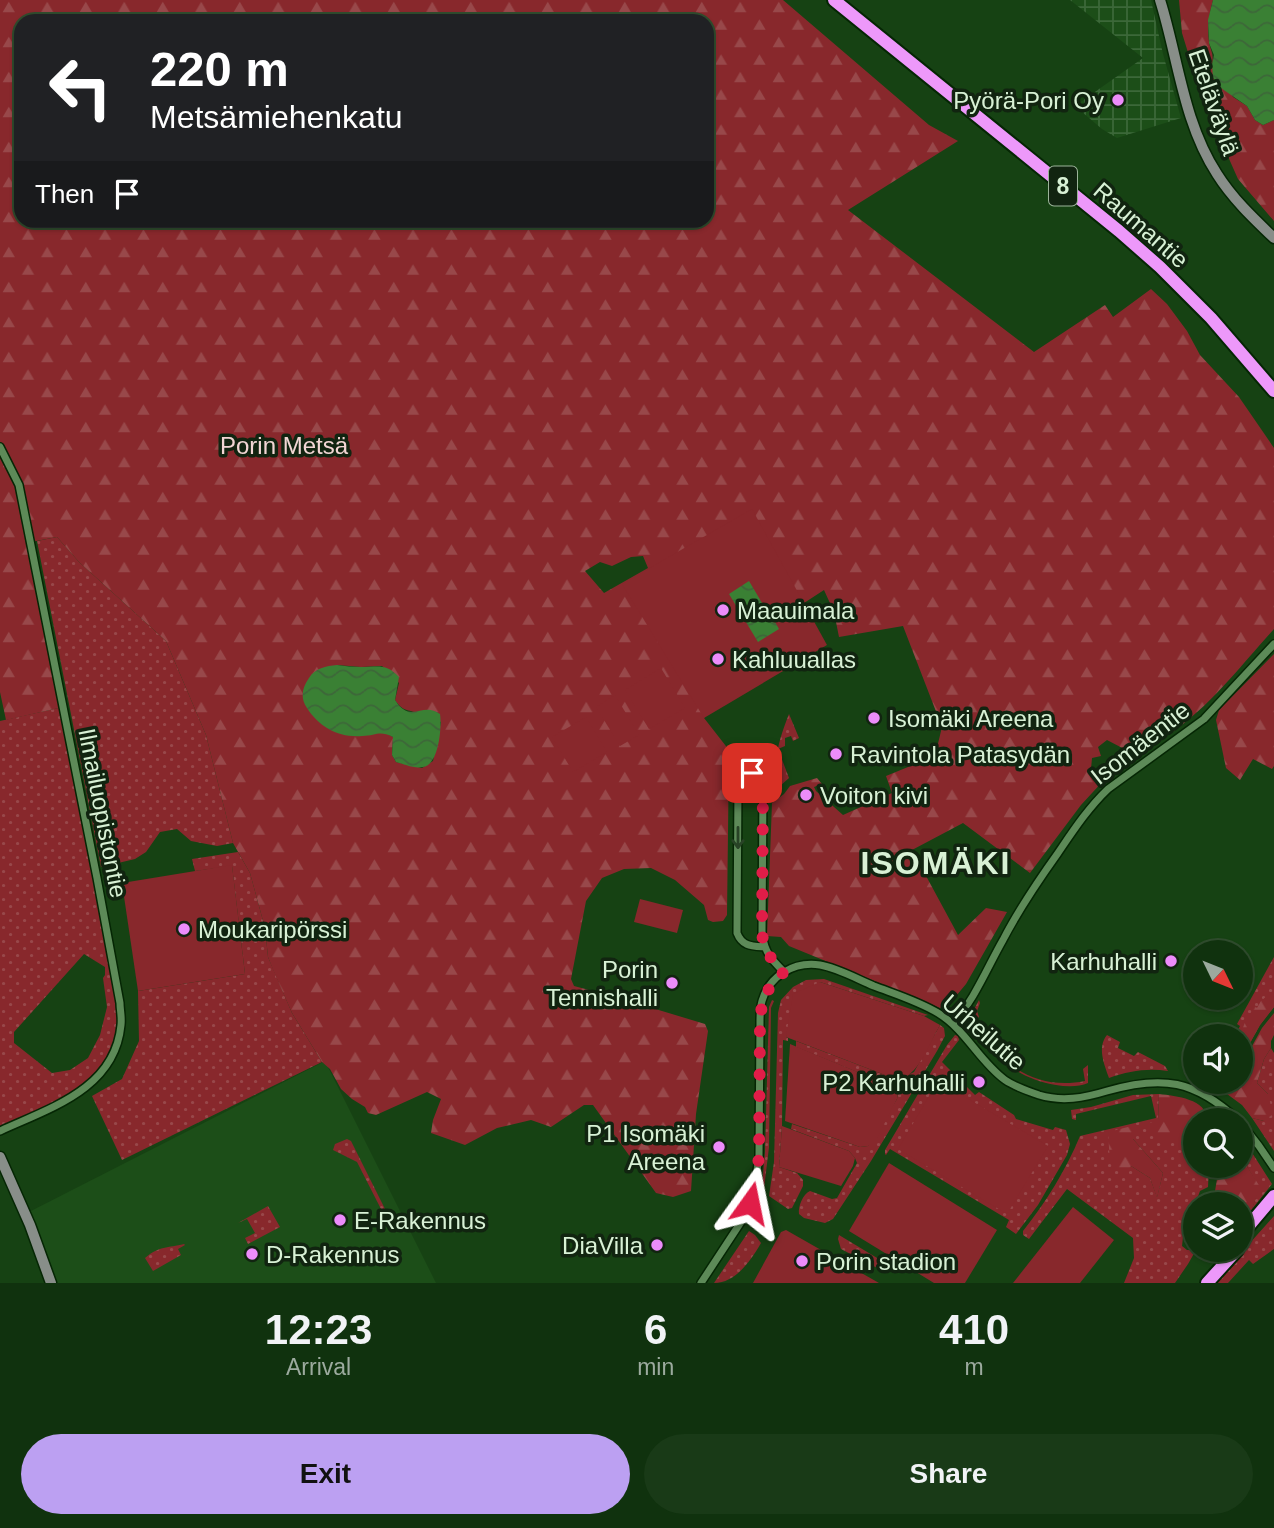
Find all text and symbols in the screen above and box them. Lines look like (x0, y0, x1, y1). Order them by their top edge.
icon: left (35, 42, 126, 133)
text: 220 m (150, 42, 289, 96)
street label: Eteläväylä (1183, 45, 1245, 159)
place label: Pyörä-Pori Oy (953, 87, 1104, 114)
marker: Pyörä-Pori Oy (1110, 92, 1126, 108)
text: Metsämiehenkatu (150, 99, 403, 135)
road number: 8 (1049, 167, 1077, 206)
icon: arrive (108, 175, 146, 213)
street label: Raumantie (1088, 177, 1194, 273)
text: Then (35, 179, 94, 209)
park label: Porin Metsä (220, 432, 349, 459)
place label: Maauimala (737, 597, 855, 624)
marker: Maauimala (715, 602, 731, 618)
place label: Kahluuallas (732, 646, 856, 673)
marker: Kahluuallas (710, 651, 726, 667)
street label: Isomäentie (1085, 696, 1195, 790)
place label: Isomäki Areena (888, 705, 1054, 732)
marker: Isomäki Areena (866, 710, 882, 726)
street label: Ilmailuopistontie (73, 726, 133, 900)
place label: Ravintola Patasydän (850, 741, 1070, 768)
pin (722, 743, 782, 803)
marker: Ravintola Patasydän (828, 746, 844, 762)
icon: arrive (733, 754, 771, 792)
place label: Voiton kivi (820, 782, 928, 809)
marker: Voiton kivi (798, 787, 814, 803)
one-way arrow (731, 826, 745, 849)
district label: ISOMÄKI (861, 845, 1011, 881)
place label: Moukaripörssi (198, 916, 347, 943)
marker: Moukaripörssi (176, 921, 192, 937)
north arrow (1183, 940, 1253, 1010)
map controls (1183, 940, 1253, 1262)
place label: Karhuhalli (1050, 948, 1157, 975)
marker: Karhuhalli (1163, 953, 1179, 969)
place label: Porin Tennishalli (546, 956, 658, 1011)
marker: Porin Tennishalli (664, 975, 680, 991)
street label: Urheilutie (937, 989, 1031, 1075)
button: sound (1183, 1024, 1253, 1094)
place label: P2 Karhuhalli (822, 1069, 965, 1096)
marker: P2 Karhuhalli (971, 1074, 987, 1090)
button: search (1183, 1108, 1253, 1178)
place label: P1 Isomäki Areena (586, 1120, 706, 1175)
marker: P1 Isomäki Areena (711, 1139, 727, 1155)
position arrow (713, 1166, 787, 1240)
button: layers (1183, 1192, 1253, 1262)
place label: E-Rakennus (354, 1207, 486, 1234)
marker: E-Rakennus (332, 1212, 348, 1228)
place label: DiaVilla (562, 1232, 644, 1259)
marker: DiaVilla (649, 1237, 665, 1253)
place label: D-Rakennus (266, 1241, 399, 1268)
marker: D-Rakennus (244, 1246, 260, 1262)
place label: Porin stadion (816, 1248, 956, 1275)
marker: Porin stadion (794, 1253, 810, 1269)
text: 12:23 (265, 1306, 372, 1353)
text: 6 (644, 1306, 667, 1353)
text: 410 (939, 1306, 1009, 1353)
text: Arrival (286, 1354, 351, 1380)
text: min (637, 1354, 674, 1380)
text: m (965, 1354, 984, 1380)
button: Exit (21, 1434, 630, 1514)
button: Share (644, 1434, 1253, 1514)

